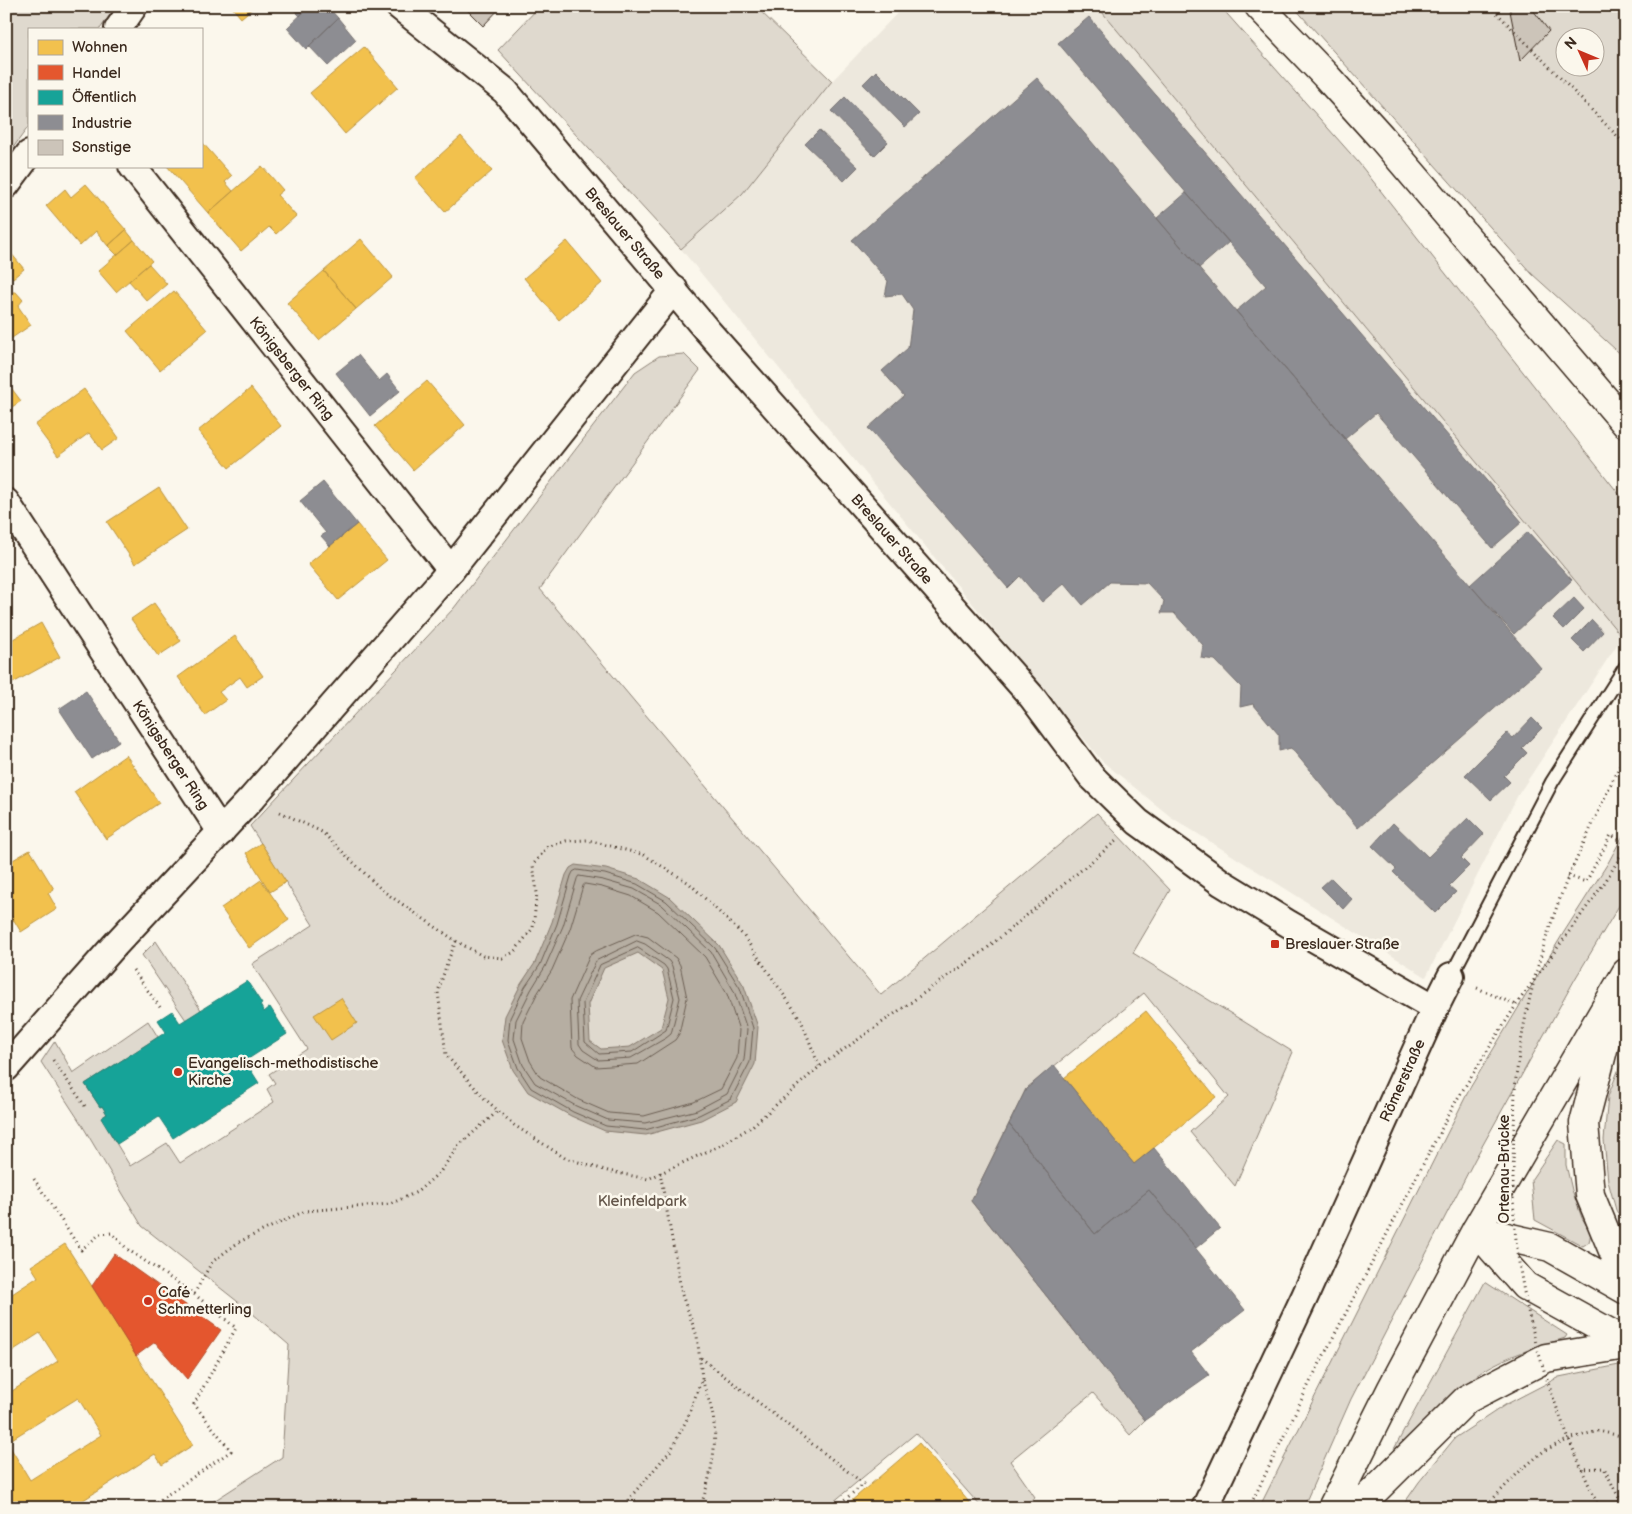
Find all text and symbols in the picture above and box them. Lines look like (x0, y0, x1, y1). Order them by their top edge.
legend (28, 28, 202, 168)
north arrow (1554, 28, 1604, 78)
text: N (1561, 34, 1581, 53)
text: Wohnen (72, 38, 127, 57)
text: Handel (72, 64, 121, 83)
text: Öffentlich (72, 88, 137, 107)
text: Industrie (72, 114, 132, 133)
text: Sonstige (72, 138, 131, 157)
street label: Breslauer Straße (581, 183, 669, 283)
street label: Königsberger Ring (245, 313, 339, 424)
street label: Breslauer Straße (847, 490, 937, 588)
street label: Königsberger Ring (128, 697, 213, 813)
place label: Breslauer Straße (1285, 935, 1400, 954)
marker: Breslauer Straße (1269, 938, 1281, 950)
street label: Römerstraße (1375, 1036, 1429, 1125)
place label: Evangelisch-methodistische Kirche (188, 1054, 379, 1090)
marker: Evangelisch-methodistische Kirche (172, 1066, 184, 1078)
street label: Ortenau-Brücke (1495, 1114, 1514, 1223)
park label: Kleinfeldpark (598, 1192, 687, 1211)
place label: Café Schmetterling (158, 1283, 252, 1319)
marker: Café Schmetterling (142, 1295, 154, 1307)

